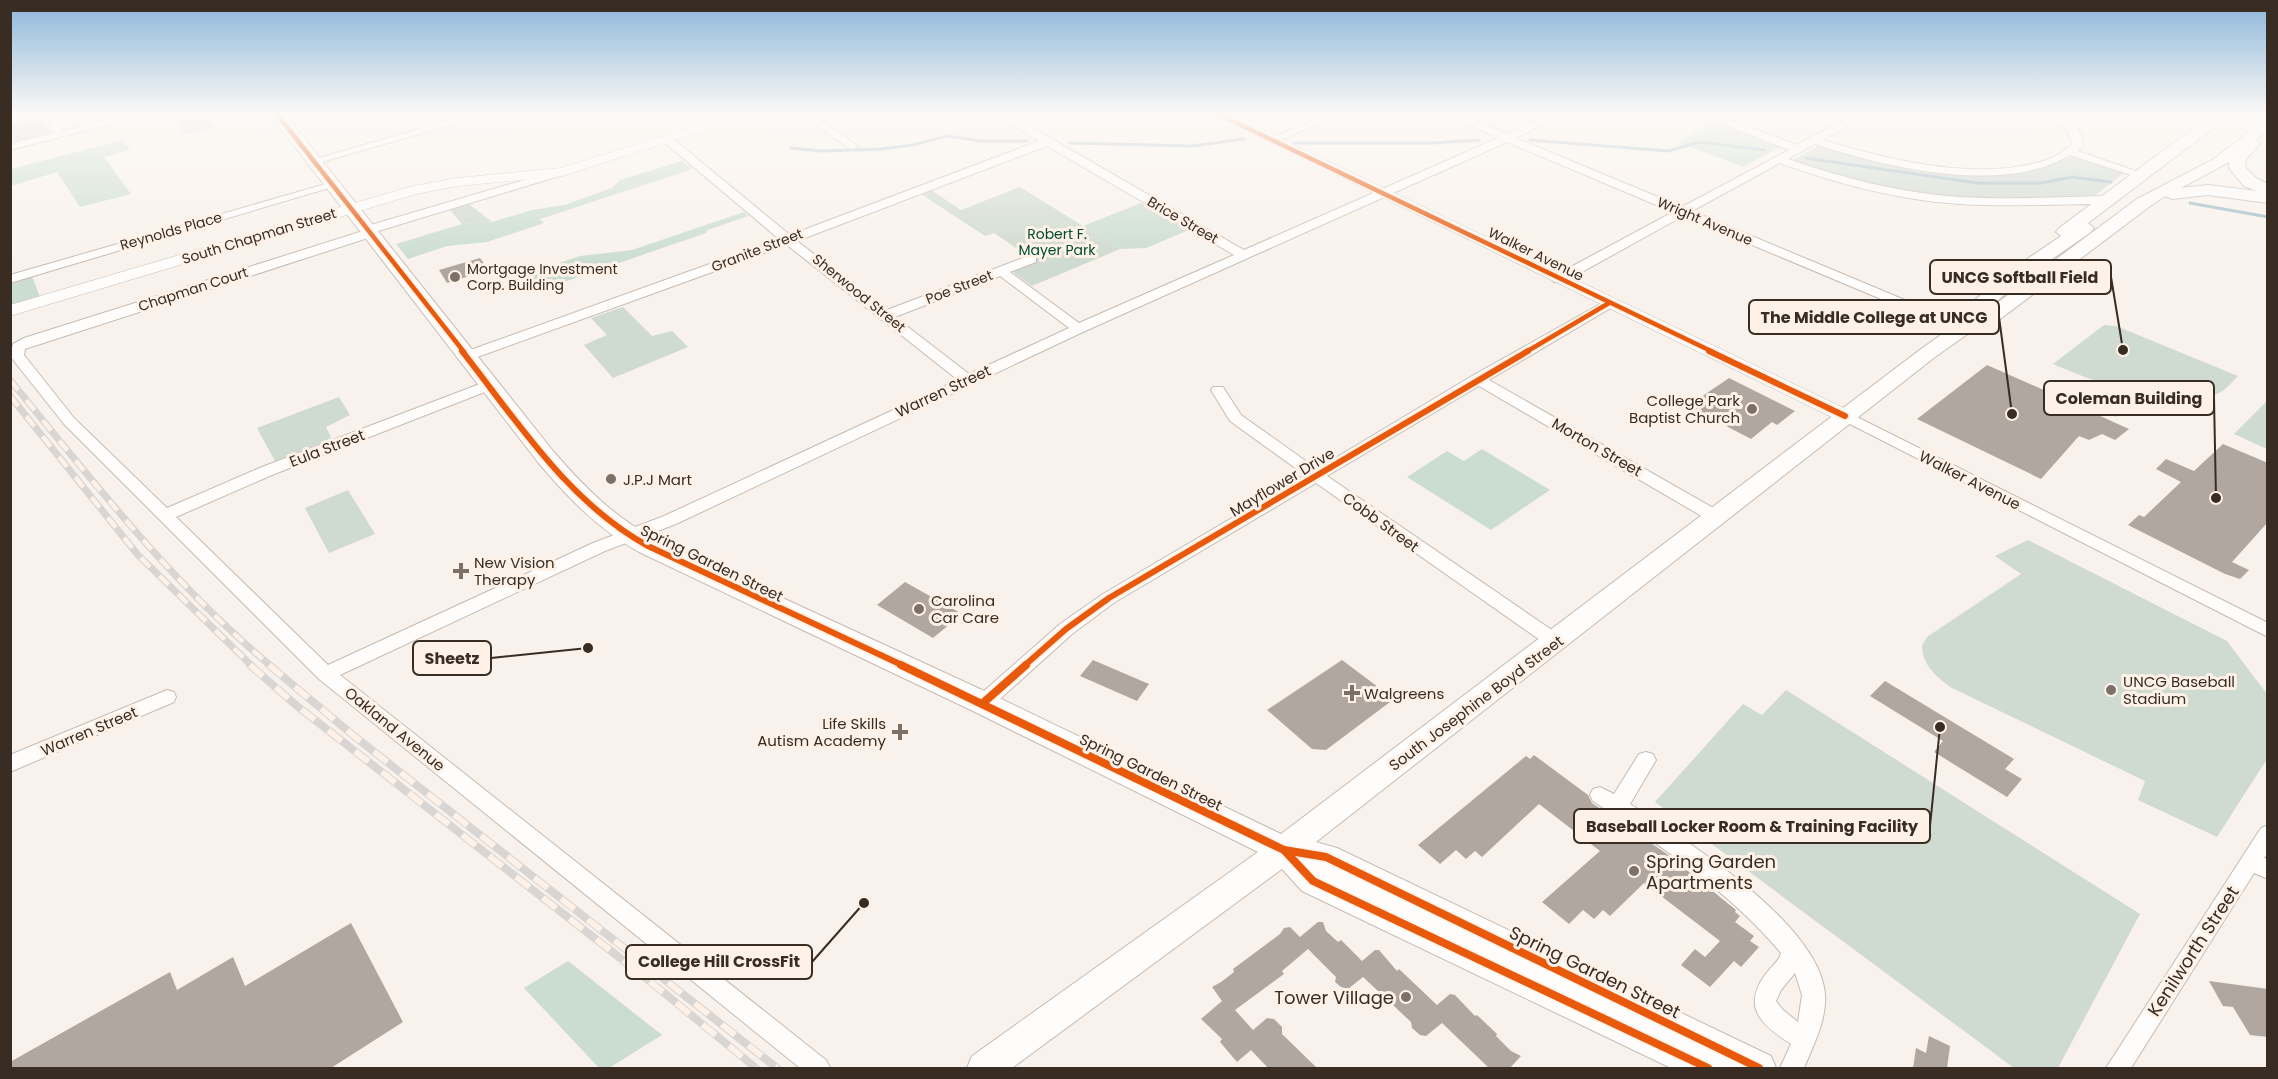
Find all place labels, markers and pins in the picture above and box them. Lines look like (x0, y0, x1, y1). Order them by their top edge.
place label: Mortgage Investment Corp. Building (467, 259, 618, 295)
callout: UNCG Softball Field (1930, 260, 2111, 294)
marker: Mortgage Investment Corp. Building (448, 270, 462, 284)
callout: The Middle College at UNCG (1749, 300, 1999, 334)
callout: Coleman Building (2044, 381, 2214, 415)
place label: College Park Baptist Church (1629, 390, 1740, 428)
marker: College Park Baptist Church (1745, 402, 1759, 416)
place label: J.P.J Mart (623, 469, 692, 490)
marker: J.P.J Mart (604, 472, 618, 486)
place label: New Vision Therapy (474, 552, 555, 590)
marker: New Vision Therapy (452, 562, 470, 580)
place label: Carolina Car Care (931, 590, 999, 628)
marker: Carolina Car Care (912, 602, 926, 616)
callout: Sheetz (413, 641, 491, 675)
place label: UNCG Baseball Stadium (2123, 671, 2235, 709)
place label: Walgreens (1364, 683, 1444, 704)
marker: UNCG Baseball Stadium (2104, 683, 2118, 697)
marker: Walgreens (1345, 686, 1359, 700)
place label: Life Skills Autism Academy (757, 713, 887, 751)
marker: Life Skills Autism Academy (891, 723, 909, 741)
callout: Baseball Locker Room & Training Facility (1574, 809, 1930, 843)
place label: Spring Garden Apartments (1646, 849, 1776, 895)
marker: Spring Garden Apartments (1627, 864, 1641, 878)
callout: College Hill CrossFit (626, 945, 812, 979)
place label: Tower Village (1274, 985, 1394, 1010)
marker: Tower Village (1399, 990, 1413, 1004)

